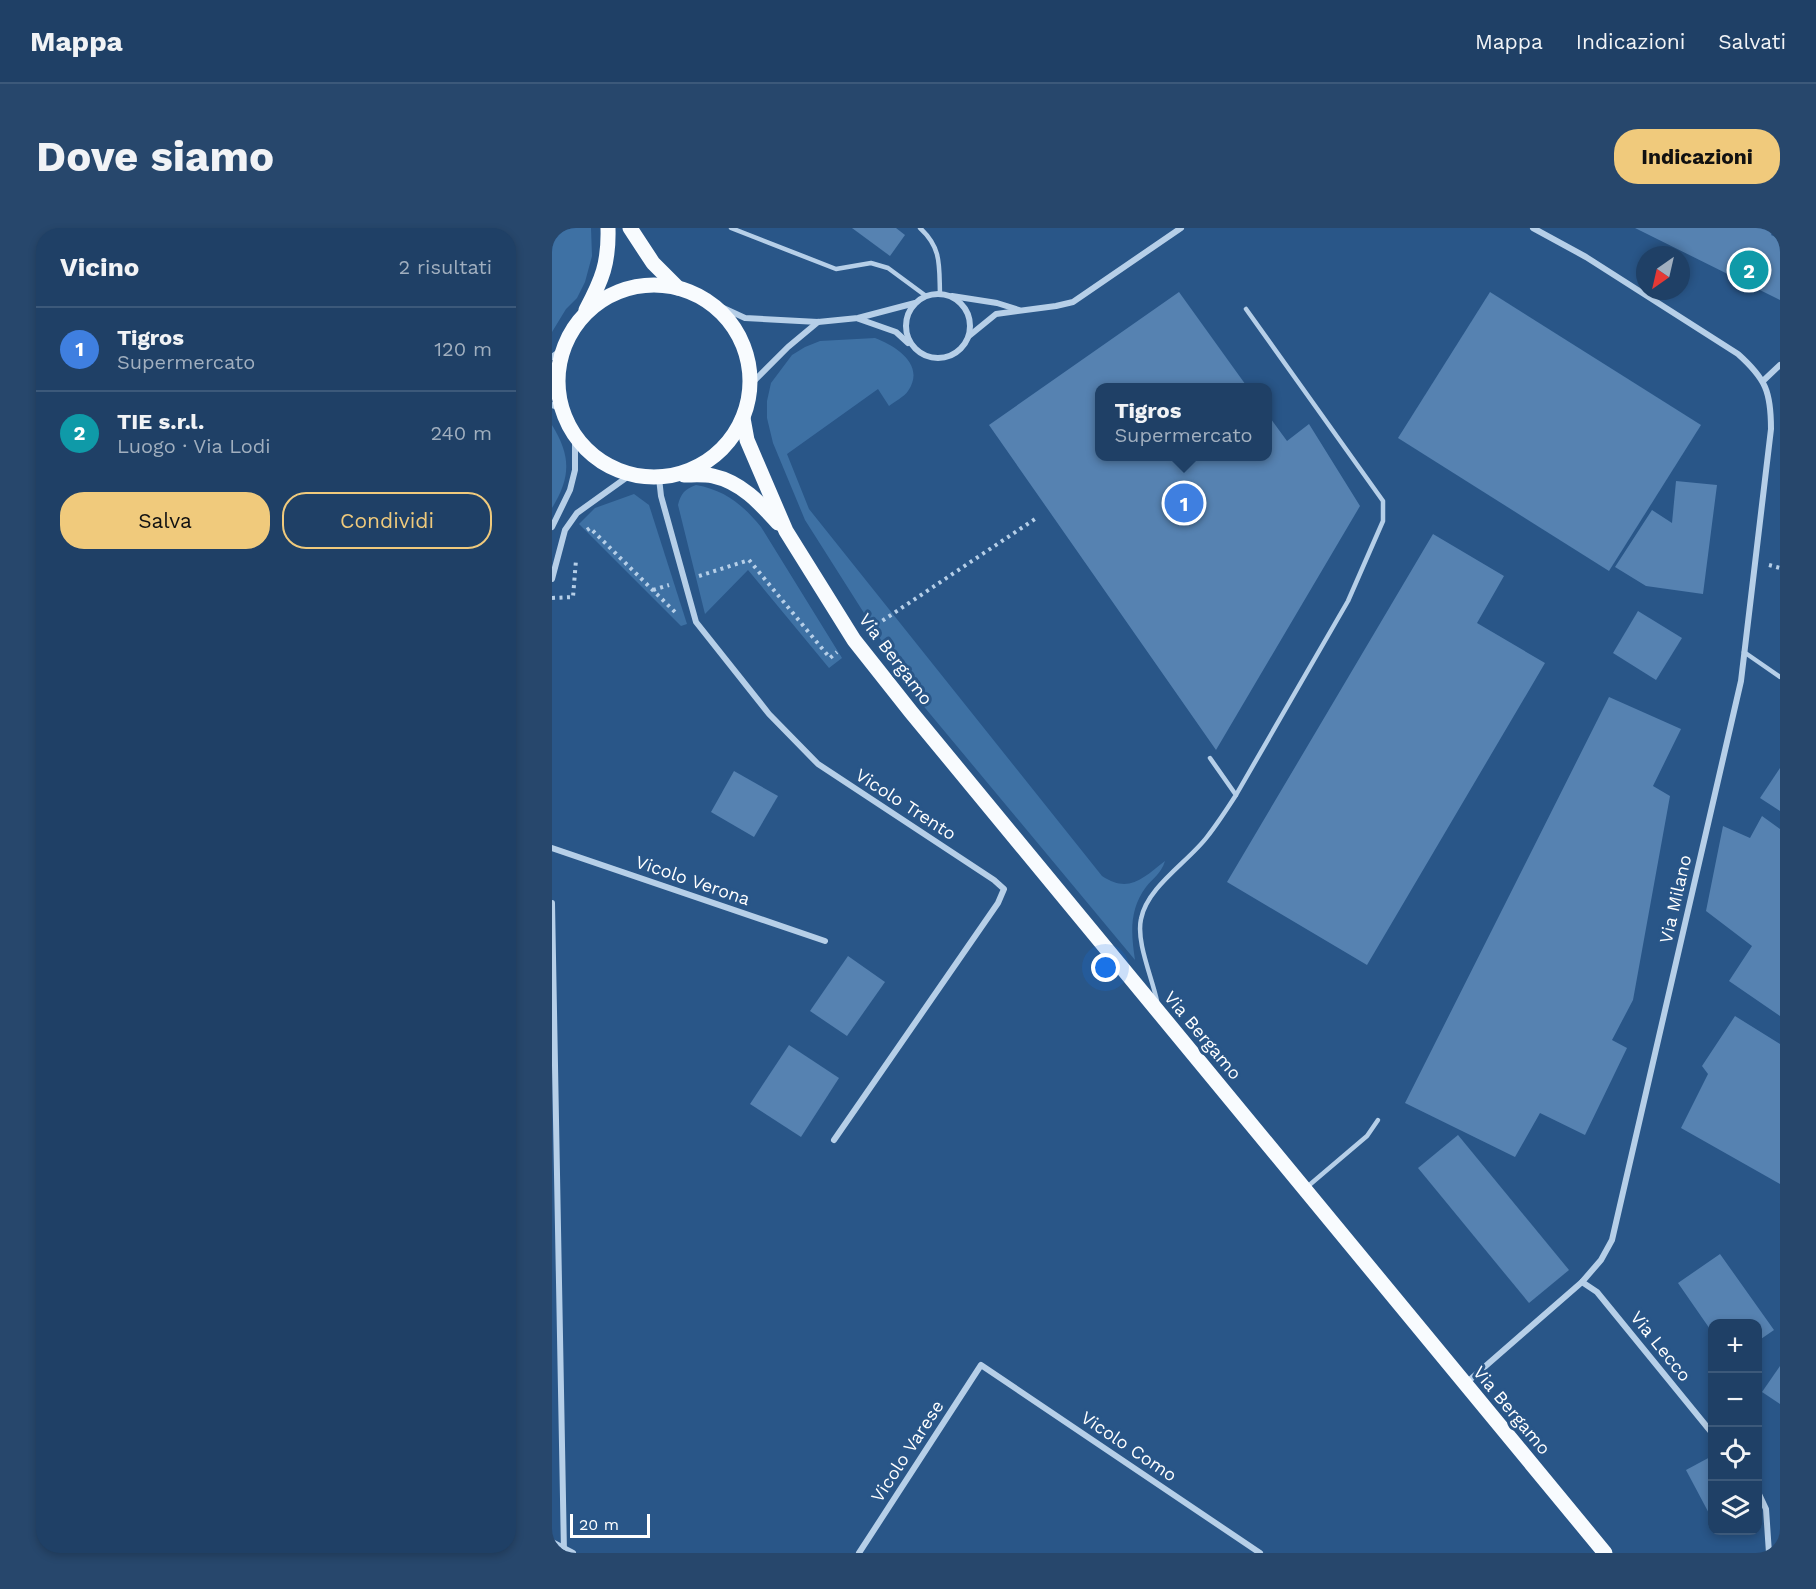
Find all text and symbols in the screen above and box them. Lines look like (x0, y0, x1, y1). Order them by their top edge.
text: Mappa (30, 25, 123, 58)
text: Mappa (1475, 29, 1543, 54)
text: Indicazioni (1576, 29, 1685, 54)
text: Salvati (1718, 29, 1786, 54)
button: Indicazioni (1614, 129, 1780, 184)
text: Dove siamo (36, 132, 274, 181)
north arrow (1636, 246, 1690, 300)
pin: 2 (1730, 248, 1768, 292)
text: Vicino (60, 252, 139, 282)
text: 2 risultati (398, 255, 492, 279)
text: Tigros (117, 325, 184, 350)
text: 1 (75, 337, 84, 361)
text: 120 m (434, 337, 492, 361)
text: Supermercato (117, 350, 255, 374)
popup (1095, 383, 1272, 461)
text: Tigros (1114, 398, 1181, 423)
text: TIE s.r.l. (117, 409, 204, 434)
text: 2 (74, 421, 85, 445)
text: 240 m (430, 421, 492, 445)
text: Supermercato (1114, 423, 1253, 447)
text: Luogo · Via Lodi (117, 434, 271, 458)
pin: 1 (1164, 480, 1204, 526)
button: Salva (60, 492, 270, 549)
button: Condividi (282, 492, 492, 549)
street label: Via Bergamo (855, 609, 937, 709)
street label: Vicolo Trento (852, 764, 960, 844)
street label: Vicolo Verona (633, 851, 753, 909)
street label: Via Milano (1655, 853, 1695, 945)
your location (1091, 953, 1120, 982)
street label: Via Bergamo (1160, 986, 1246, 1084)
street label: Via Lecco (1626, 1307, 1696, 1385)
map controls (1708, 1319, 1762, 1535)
button: + (1708, 1319, 1762, 1373)
street label: Via Bergamo (1469, 1361, 1555, 1459)
button: − (1708, 1373, 1762, 1427)
street label: Vicolo Varese (866, 1396, 948, 1506)
street label: Vicolo Como (1077, 1406, 1181, 1486)
button: locate (1708, 1427, 1762, 1481)
button: layers (1708, 1481, 1762, 1535)
scale bar (570, 1511, 650, 1538)
text: 20 m (579, 1515, 619, 1534)

